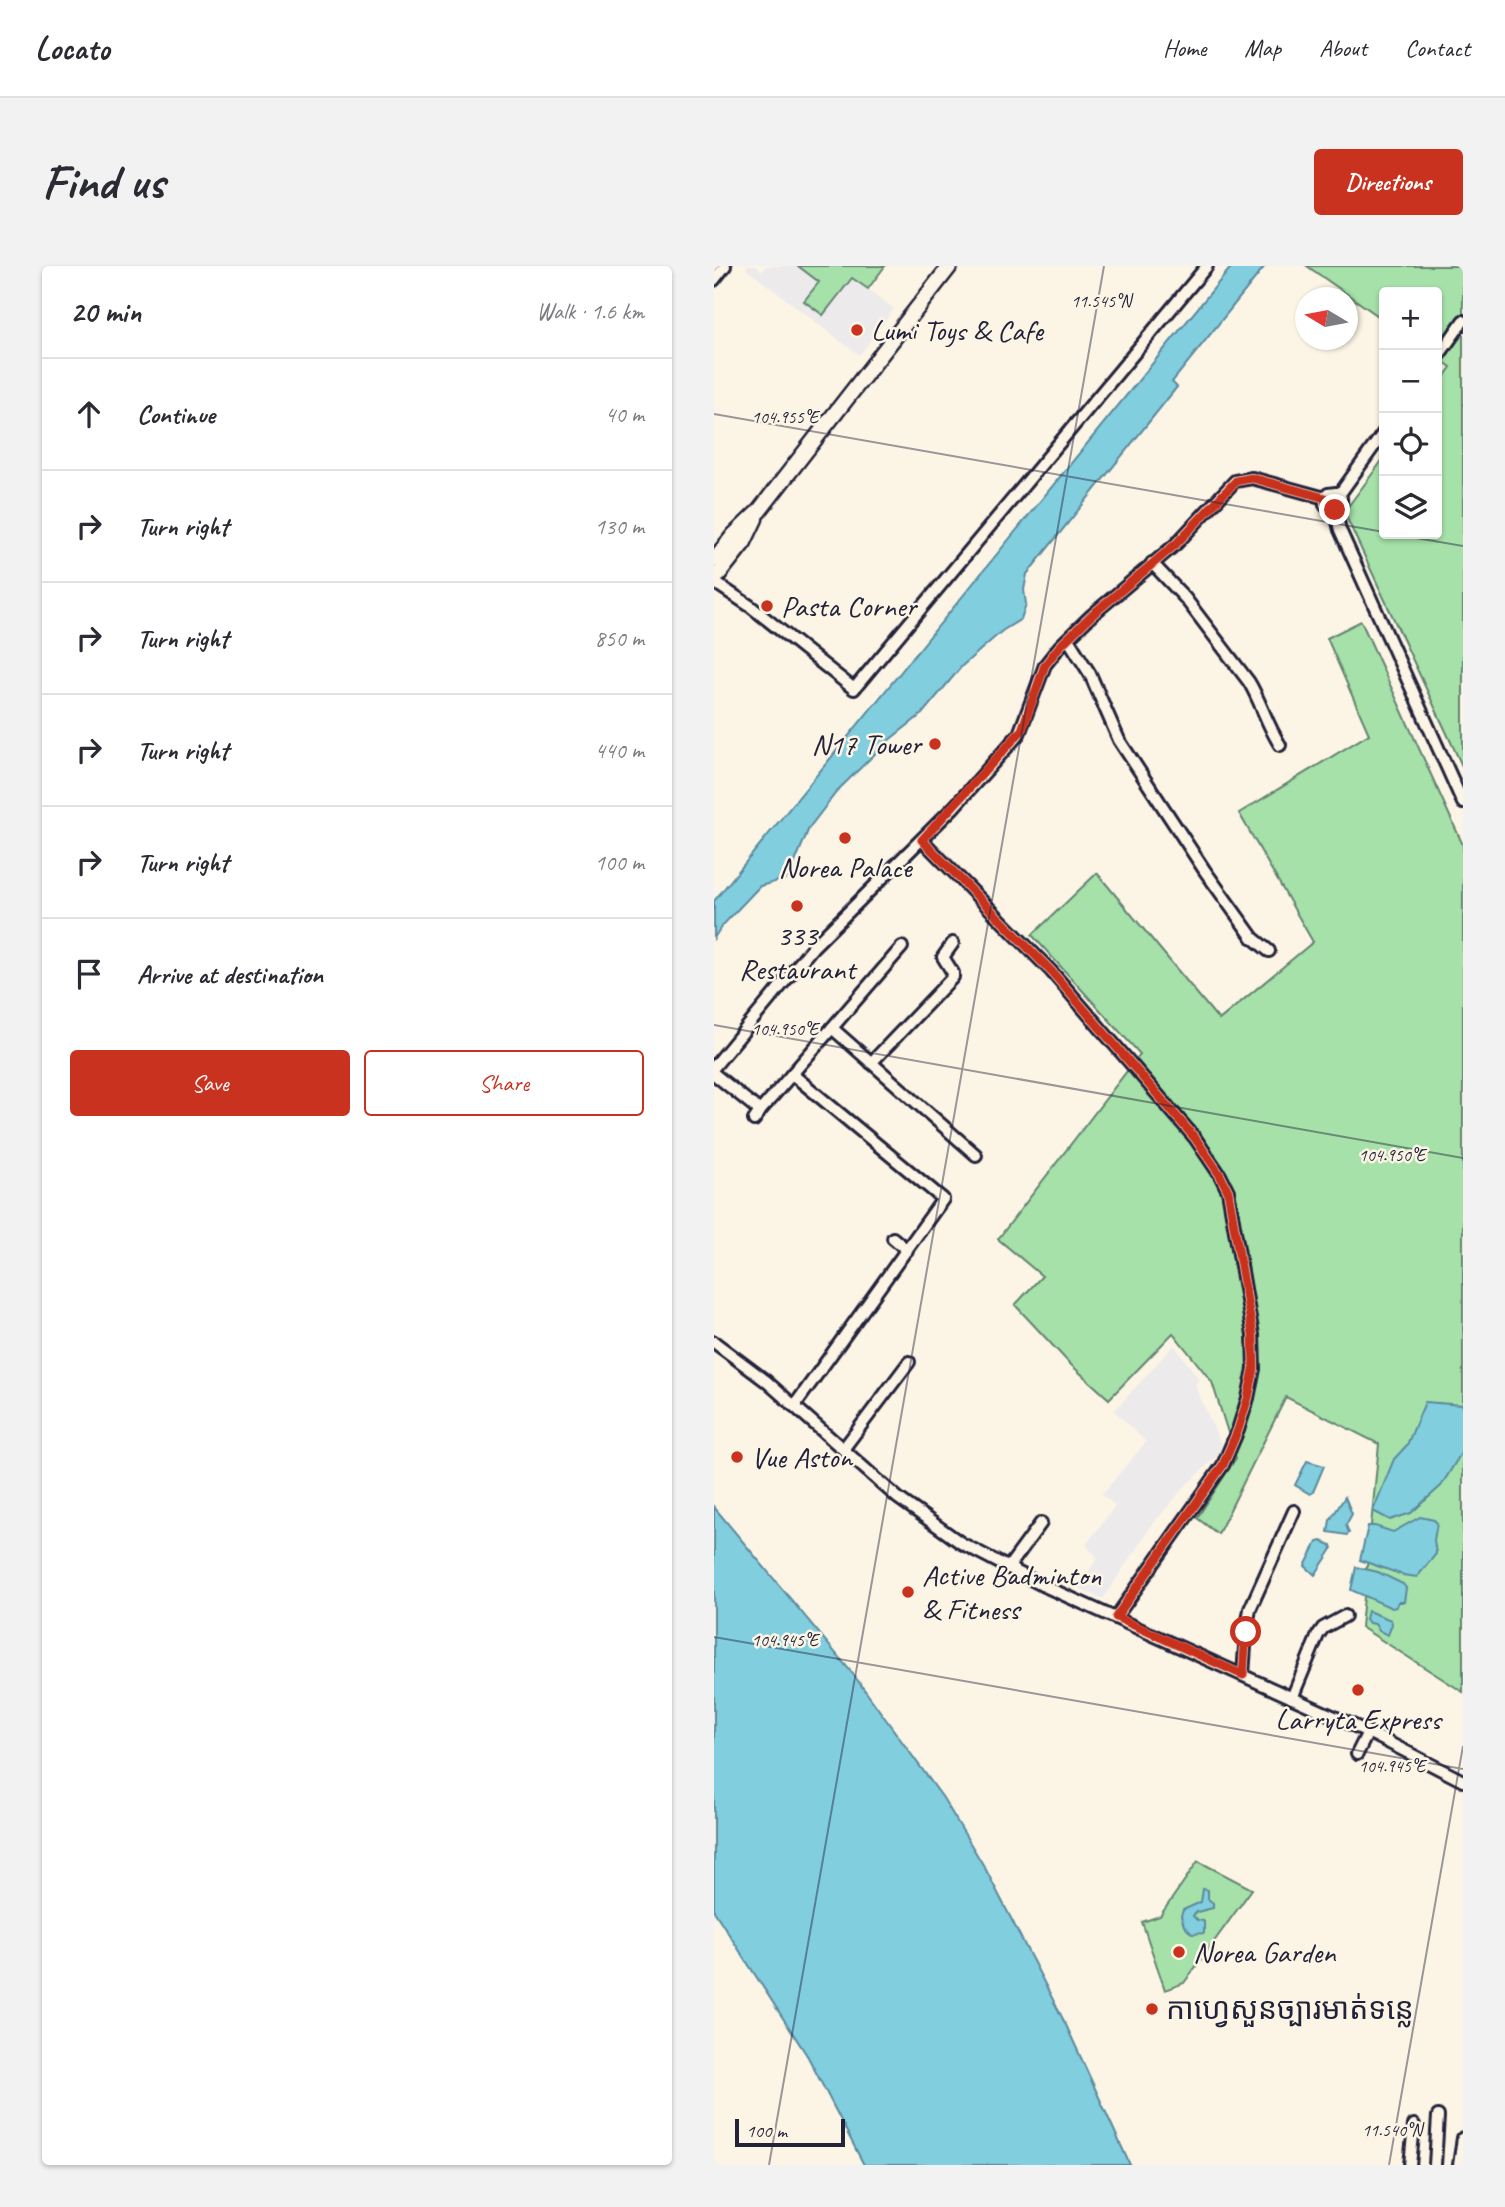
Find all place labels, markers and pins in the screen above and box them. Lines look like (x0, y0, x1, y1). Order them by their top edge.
place label: Lumi Toys & Cafe (871, 311, 1045, 349)
marker: Lumi Toys & Cafe (849, 322, 865, 338)
place label: Pasta Corner (781, 587, 918, 625)
marker: Pasta Corner (759, 598, 775, 614)
place label: N17 Tower (811, 725, 923, 763)
marker: N17 Tower (927, 736, 943, 752)
marker: Norea Palace (837, 830, 853, 846)
place label: Norea Palace (779, 848, 914, 886)
marker: 333 Restaurant (789, 898, 805, 914)
place label: 333 Restaurant (739, 916, 858, 988)
place label: Vue Aston (751, 1438, 853, 1476)
marker: Vue Aston (729, 1449, 745, 1465)
place label: Active Badminton & Fitness (922, 1556, 1102, 1628)
marker: Active Badminton & Fitness (900, 1584, 916, 1600)
marker: Larryta Express (1350, 1682, 1366, 1698)
place label: Larryta Express (1275, 1700, 1443, 1738)
place label: Norea Garden (1193, 1933, 1337, 1971)
marker: Norea Garden (1171, 1944, 1187, 1960)
place label: កាហ្វេសួនច្បារមាត់ទន្លេ (1166, 1990, 1414, 2028)
marker: កាហ្វេសួនច្បារមាត់ទន្លេ (1144, 2001, 1160, 2017)

